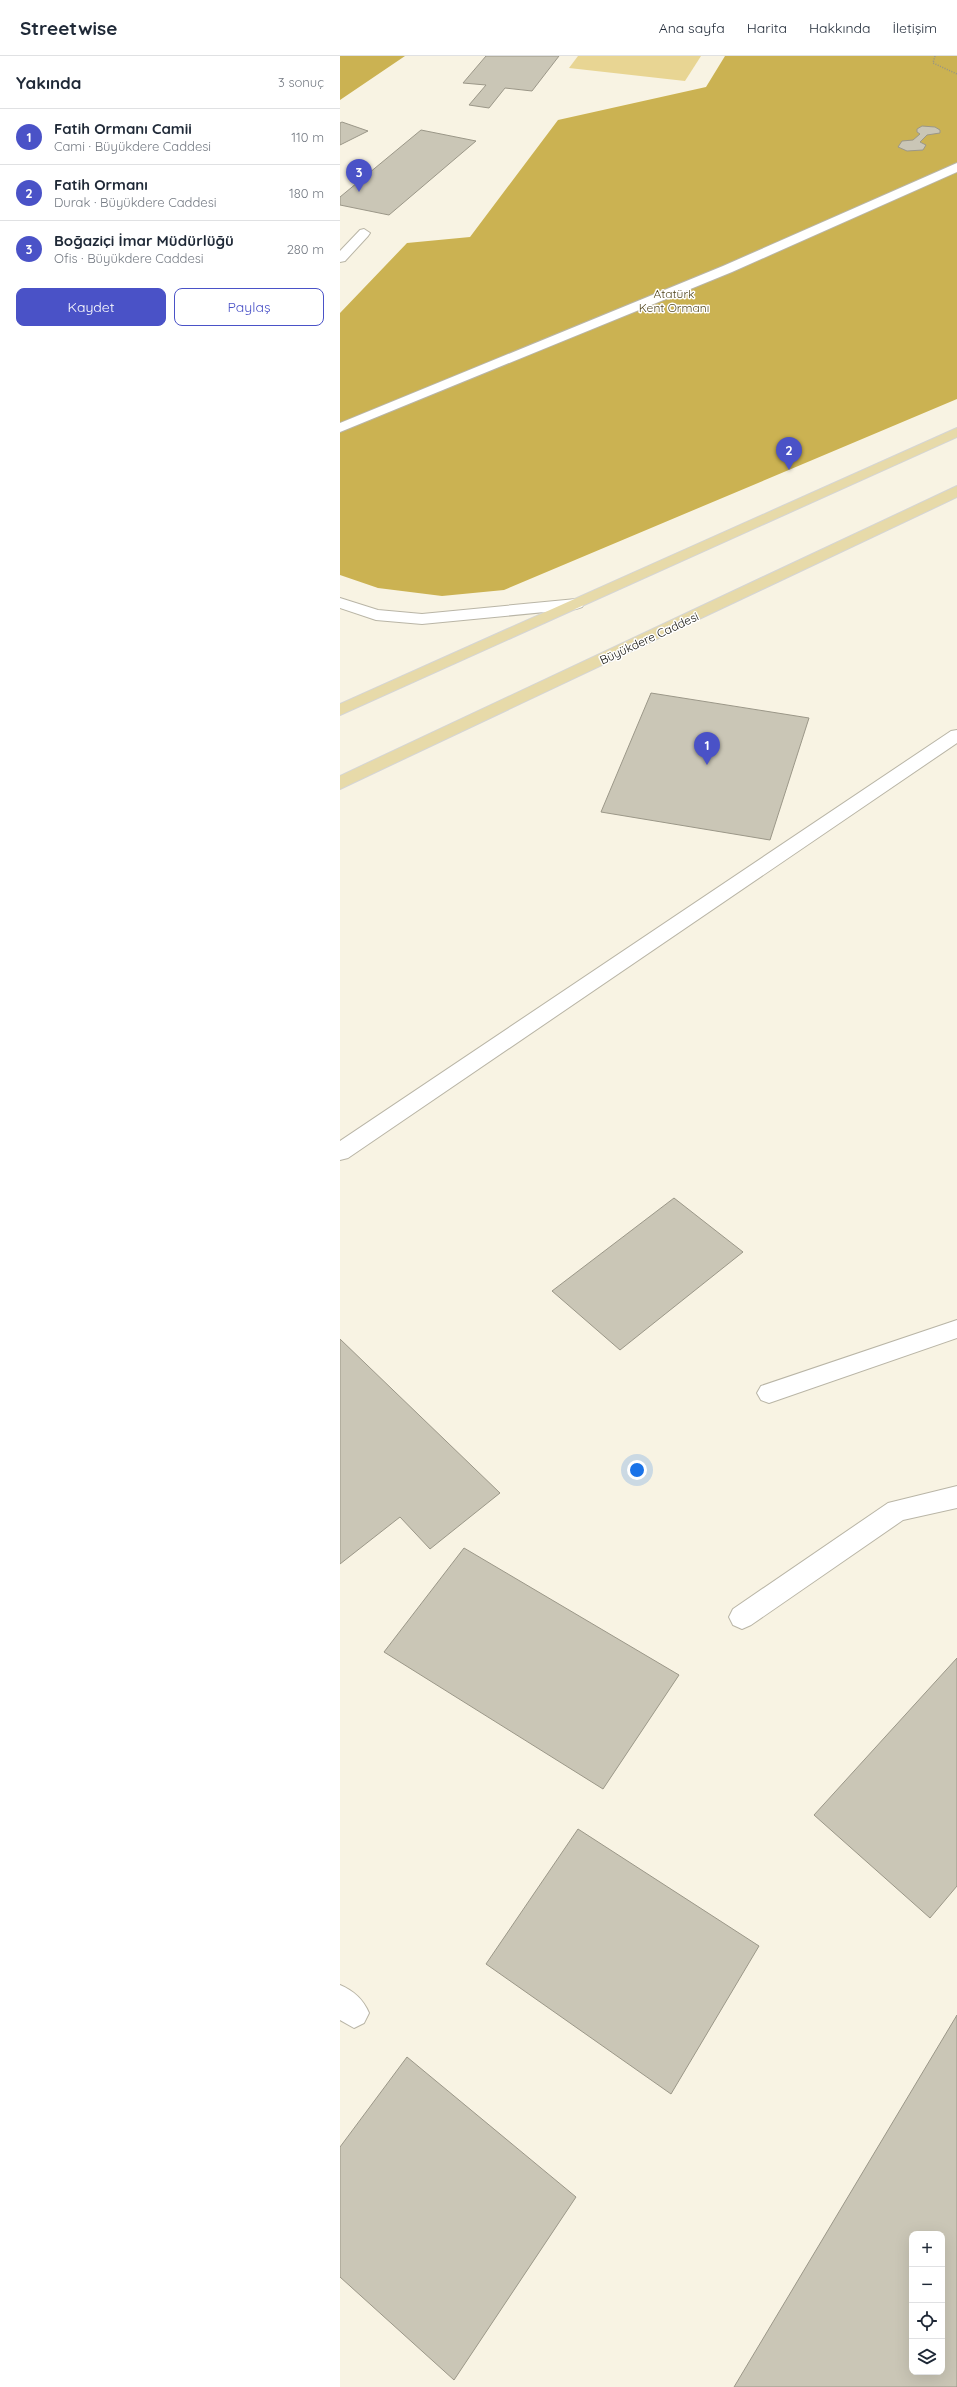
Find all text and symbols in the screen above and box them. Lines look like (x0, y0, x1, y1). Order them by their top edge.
text: Streetwise (20, 16, 117, 40)
text: Ana sayfa (659, 19, 725, 37)
text: Harita (747, 19, 787, 37)
text: Hakkında (809, 19, 870, 37)
text: İletişim (892, 19, 937, 37)
text: Yakında (16, 72, 81, 93)
text: 3 sonuç (278, 74, 324, 90)
text: Fatih Ormanı Camii (54, 119, 192, 138)
text: 1 (26, 129, 32, 145)
text: 110 m (291, 129, 324, 145)
text: Cami · Büyükdere Caddesi (54, 138, 211, 154)
pin: 3 (346, 159, 372, 192)
text: Fatih Ormanı (54, 175, 148, 194)
text: 2 (25, 185, 33, 201)
text: 180 m (289, 185, 324, 201)
text: Durak · Büyükdere Caddesi (54, 194, 217, 210)
text: Boğaziçi İmar Müdürlüğü (54, 231, 234, 250)
text: 3 (26, 241, 32, 257)
text: 280 m (287, 241, 324, 257)
text: Ofis · Büyükdere Caddesi (54, 250, 204, 266)
park label: Atatürk Kent Ormanı (639, 286, 709, 315)
button: Kaydet (16, 288, 166, 326)
button: Paylaş (174, 288, 324, 326)
pin: 2 (776, 437, 802, 470)
street label: Büyükdere Caddesi (597, 608, 701, 668)
pin: 1 (694, 732, 720, 765)
your location (627, 1460, 647, 1480)
map controls (909, 2231, 945, 2375)
button: + (909, 2231, 945, 2267)
button: − (909, 2267, 945, 2303)
button: locate (909, 2303, 945, 2339)
button: layers (909, 2339, 945, 2375)

